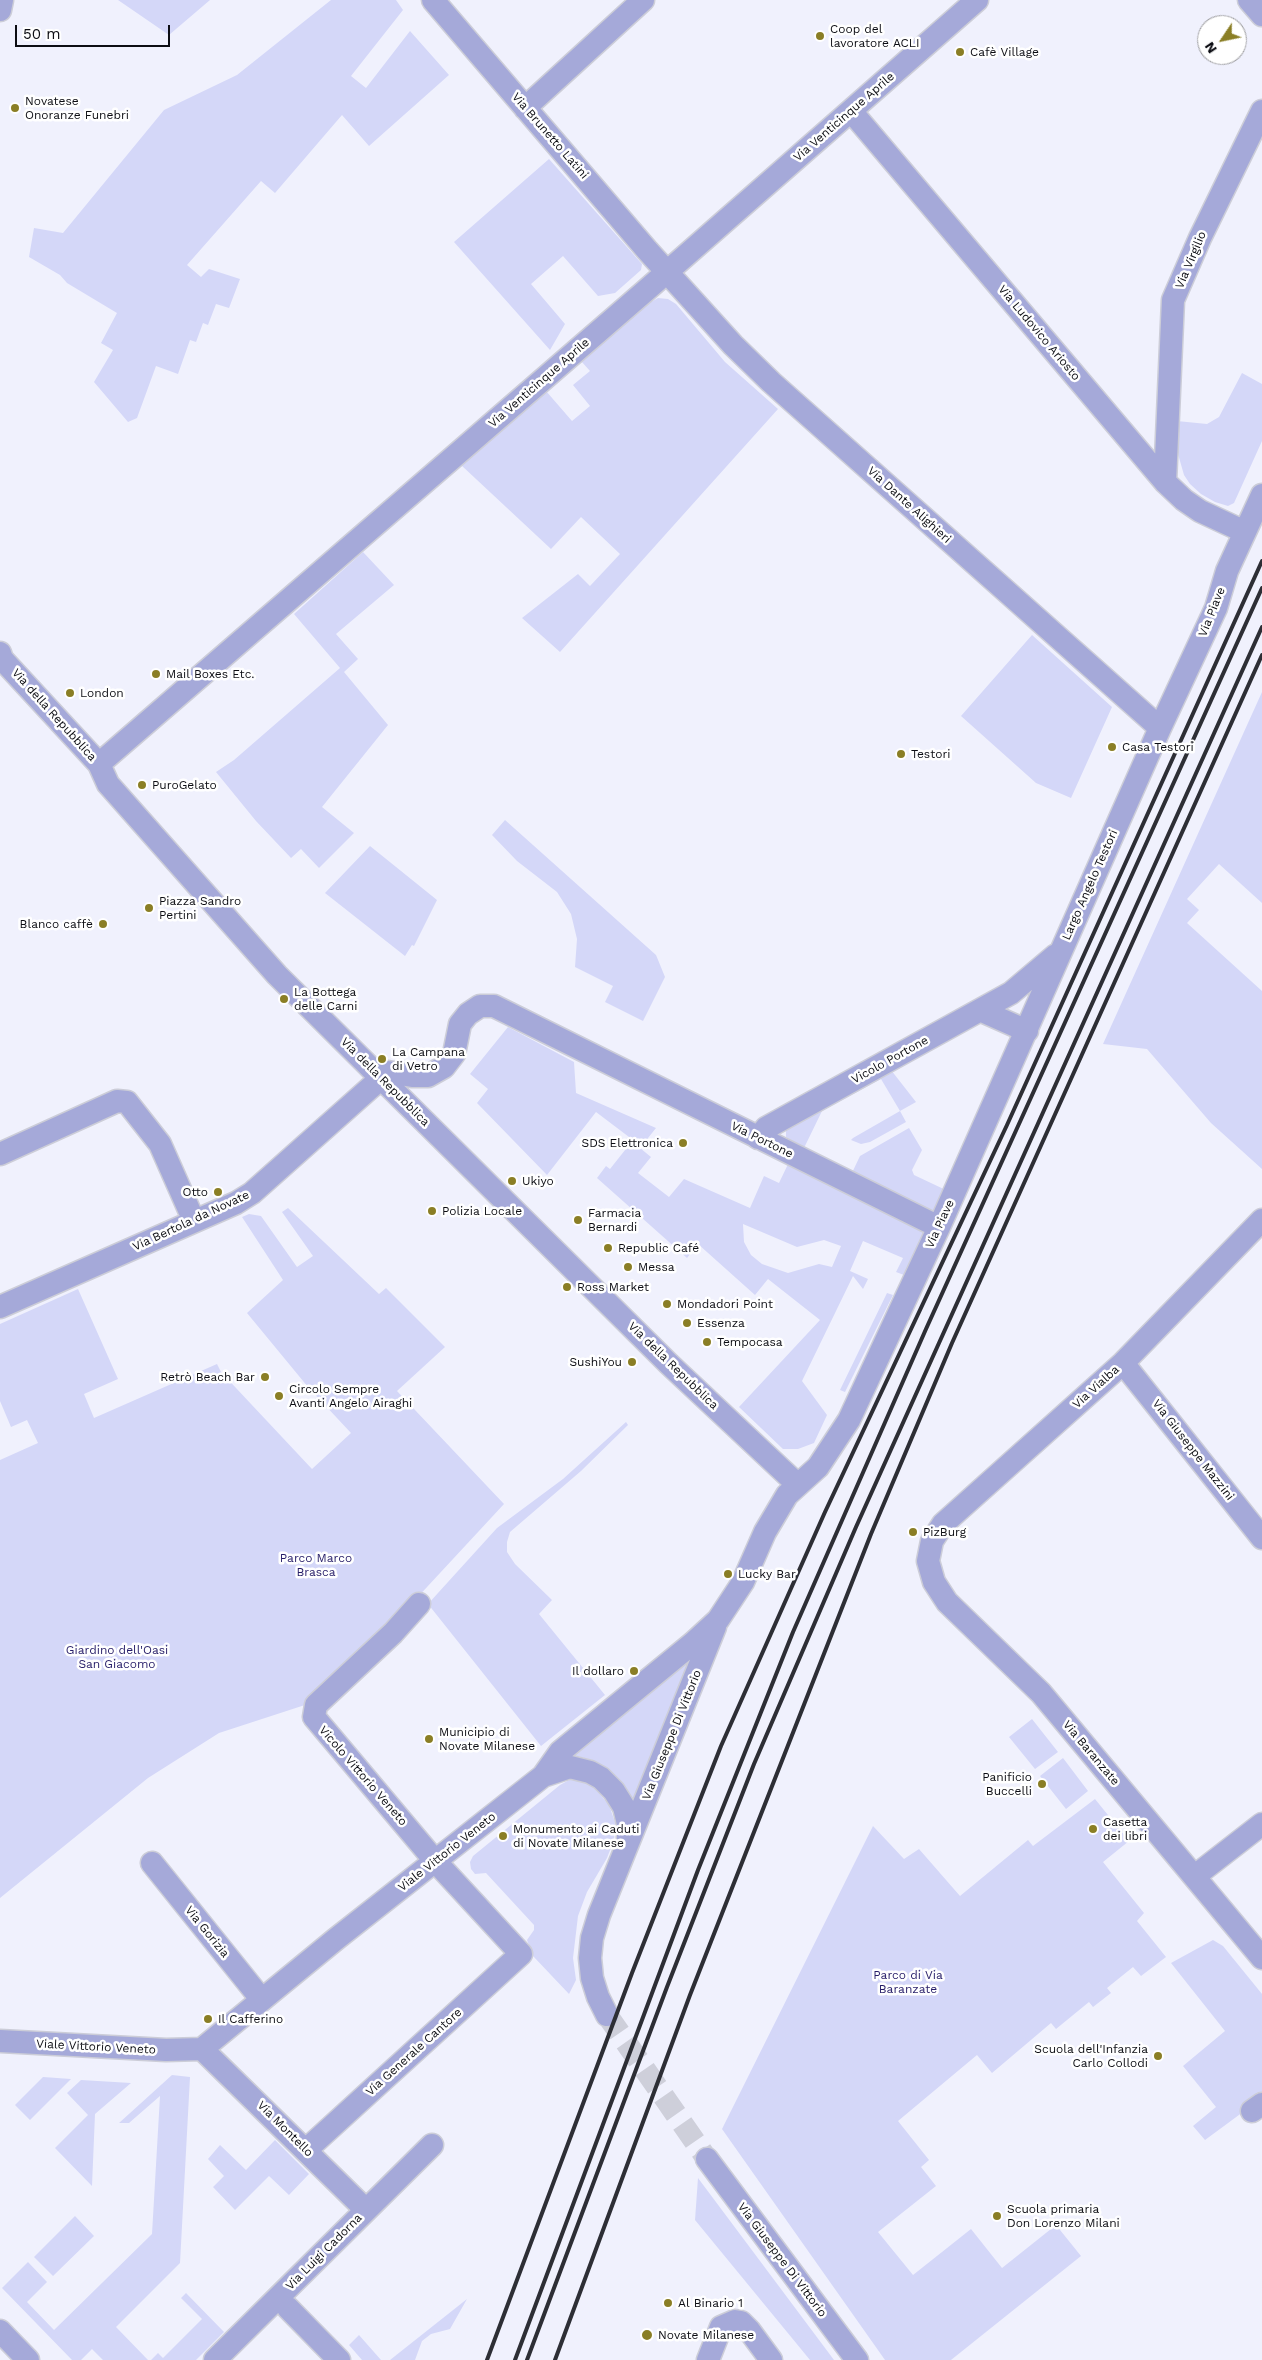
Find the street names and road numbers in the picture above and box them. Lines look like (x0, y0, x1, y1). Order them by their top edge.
street label: Via Venticinque Aprile (791, 69, 897, 165)
street label: Via Brunetto Latini (509, 90, 591, 182)
street label: Via Virgilio (1172, 229, 1210, 291)
street label: Via Ludovico Ariosto (995, 282, 1083, 384)
street label: Via Venticinque Aprile (486, 335, 592, 431)
street label: Via Dante Alighieri (864, 464, 954, 546)
street label: Via Piave (1196, 585, 1228, 639)
street label: Via della Repubblica (9, 666, 99, 764)
street label: Largo Angelo Testori (1059, 828, 1121, 942)
street label: Vicolo Portone (849, 1033, 931, 1087)
street label: Via della Repubblica (338, 1035, 432, 1129)
street label: Via Portone (729, 1119, 795, 1161)
street label: Via Bertola da Novate (130, 1188, 252, 1254)
street label: Via Piave (922, 1197, 958, 1251)
street label: Via della Repubblica (625, 1319, 721, 1413)
street label: Via Vialba (1070, 1362, 1122, 1412)
street label: Via Giuseppe Mazzini (1149, 1397, 1237, 1503)
street label: Via Giuseppe Di Vittorio (639, 1668, 705, 1802)
street label: Via Baranzate (1060, 1718, 1122, 1788)
street label: Vicolo Vittorio Veneto (316, 1723, 410, 1829)
street label: Viale Vittorio Veneto (395, 1809, 499, 1895)
street label: Via Gorizia (182, 1903, 232, 1961)
street label: Via Generale Cantore (363, 2005, 465, 2099)
street label: Viale Vittorio Veneto (36, 2037, 156, 2057)
street label: Via Montello (254, 2098, 316, 2160)
street label: Via Giuseppe Di Vittorio (734, 2200, 830, 2320)
street label: Via Luigi Cadorna (283, 2211, 365, 2293)

